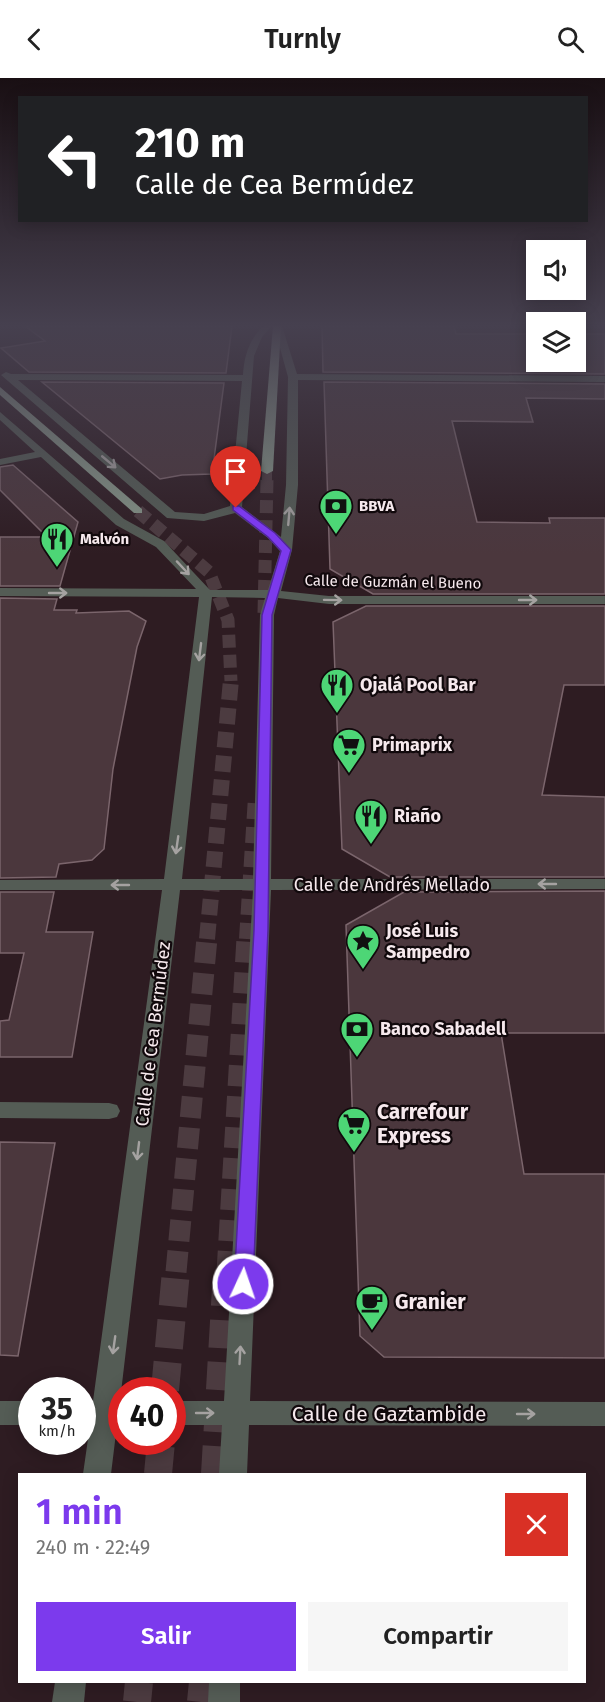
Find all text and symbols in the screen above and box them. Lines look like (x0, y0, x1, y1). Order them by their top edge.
icon: back (18, 23, 51, 56)
text: Turnly (264, 23, 341, 55)
icon: search (554, 23, 587, 56)
text: 210 m (135, 118, 245, 168)
icon: left (36, 120, 114, 198)
text: Calle de Cea Bermúdez (135, 169, 414, 201)
map controls (526, 240, 586, 372)
button: sound (526, 240, 586, 300)
button: layers (526, 312, 586, 372)
pin (210, 446, 261, 508)
one-way arrow (101, 455, 117, 468)
icon: arrive (219, 455, 252, 488)
bank icon: BBVA (318, 488, 354, 535)
place label: BBVA (359, 497, 396, 515)
one-way arrow (284, 506, 295, 526)
restaurant icon: Malvón (39, 521, 75, 568)
place label: Malvón (80, 530, 129, 548)
one-way arrow (176, 561, 190, 576)
street label: Calle de Guzmán el Bueno (304, 571, 482, 593)
one-way arrow (48, 587, 68, 598)
one-way arrow (323, 594, 343, 606)
one-way arrow (518, 594, 538, 606)
one-way arrow (195, 641, 206, 661)
restaurant icon: Ojalá Pool Bar (319, 667, 355, 714)
place label: Ojalá Pool Bar (360, 674, 476, 696)
supermarket icon: Primaprix (331, 727, 367, 774)
place label: Primaprix (372, 734, 453, 756)
restaurant icon: Riaño (353, 798, 389, 845)
place label: Riaño (394, 805, 441, 827)
one-way arrow (172, 835, 183, 854)
street label: Calle de Andrés Mellado (294, 874, 490, 896)
one-way arrow (537, 878, 557, 890)
one-way arrow (111, 879, 131, 891)
place label: José Luis Sampedro (385, 920, 470, 963)
place icon: José Luis Sampedro (345, 923, 381, 970)
street label: Calle de Cea Bermúdez (131, 940, 175, 1128)
bank icon: Banco Sabadell (339, 1011, 375, 1058)
place label: Banco Sabadell (380, 1018, 507, 1040)
place label: Carrefour Express (377, 1099, 469, 1149)
supermarket icon: Carrefour Express (336, 1106, 372, 1153)
one-way arrow (132, 1141, 143, 1161)
position arrow (211, 1252, 275, 1316)
cafe icon: Granier (354, 1284, 390, 1331)
place label: Granier (395, 1289, 466, 1315)
one-way arrow (109, 1335, 120, 1354)
one-way arrow (234, 1345, 245, 1365)
speed limit sign: 40 (108, 1377, 186, 1455)
text: 35 (41, 1391, 73, 1427)
street label: Calle de Gaztambide (292, 1401, 486, 1427)
one-way arrow (194, 1407, 214, 1419)
one-way arrow (516, 1408, 536, 1420)
text: km/h (38, 1422, 76, 1440)
text: 1 min (36, 1490, 123, 1534)
button: close (505, 1493, 568, 1556)
text: 240 m · 22:49 (36, 1535, 150, 1559)
button: Salir (36, 1602, 296, 1671)
button: Compartir (308, 1602, 568, 1671)

